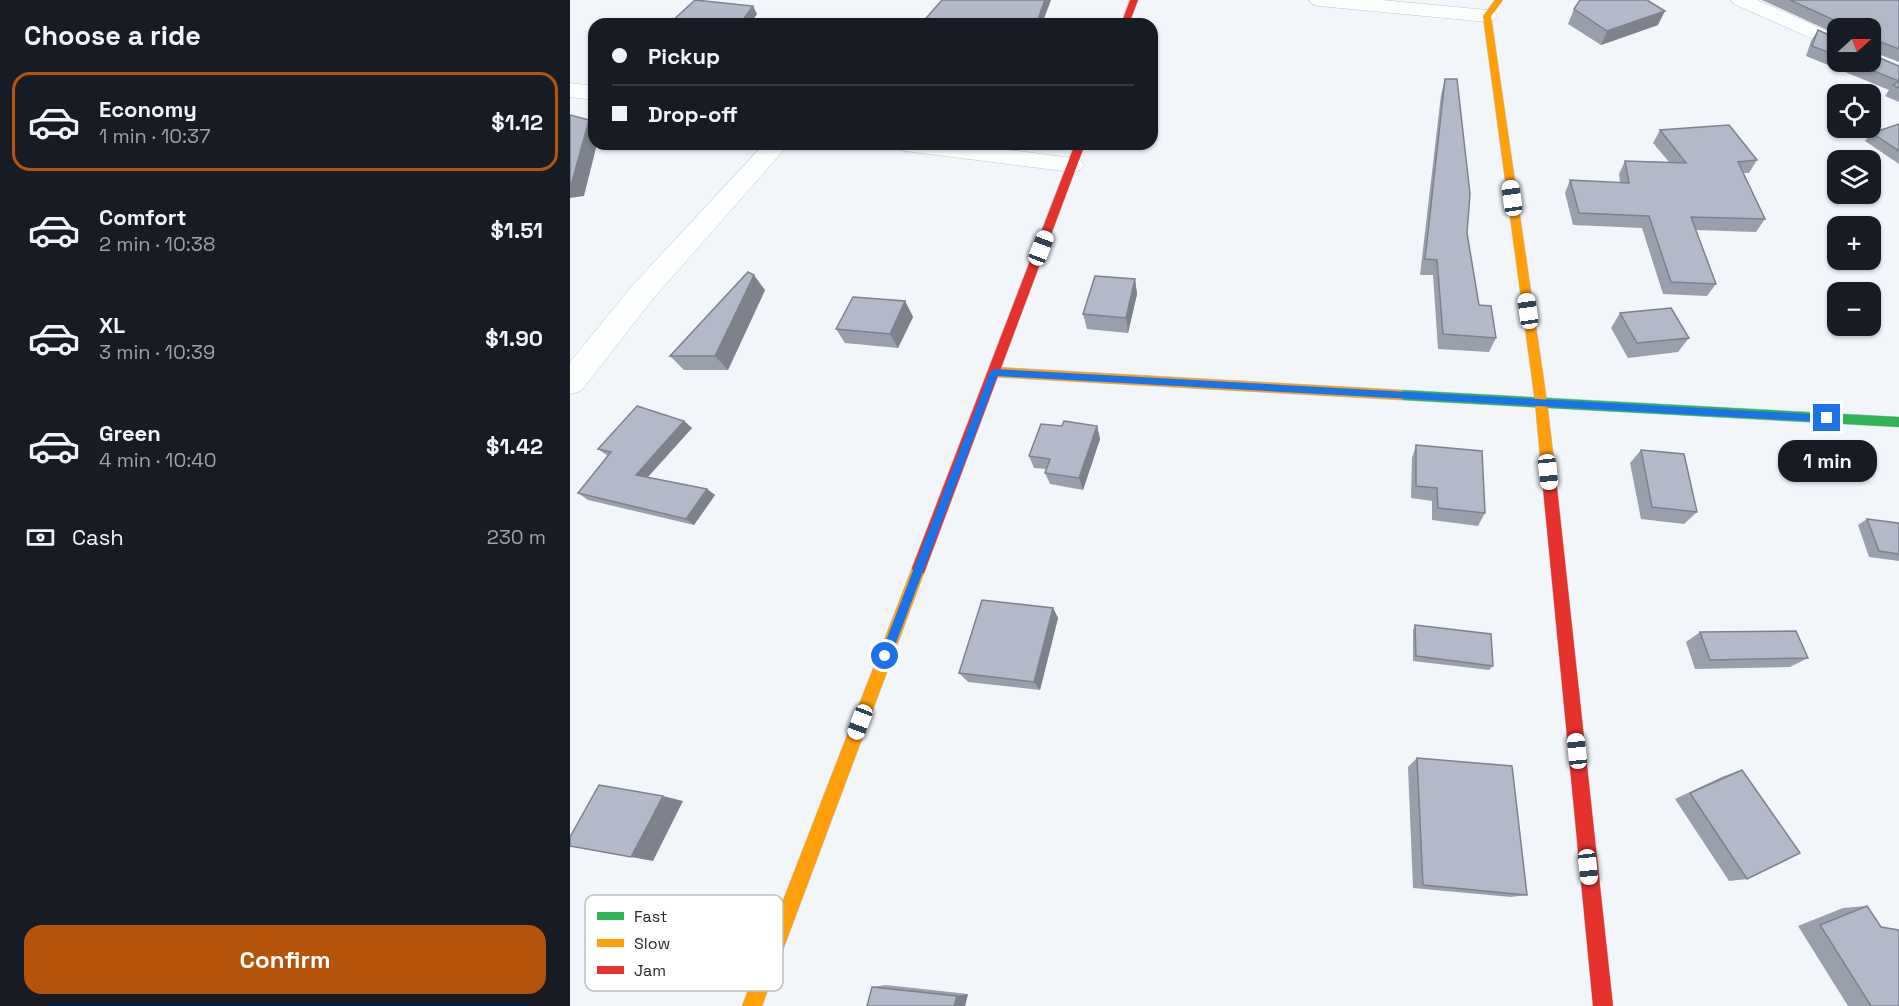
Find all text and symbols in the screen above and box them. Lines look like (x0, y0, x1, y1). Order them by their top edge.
text: Choose a ride (24, 18, 201, 53)
north arrow (1827, 18, 1881, 72)
map controls (1827, 18, 1881, 336)
text: Pickup (648, 42, 720, 70)
button: locate (1827, 84, 1881, 138)
icon: car (27, 95, 81, 149)
text: Economy (99, 95, 197, 123)
text: Drop-off (648, 100, 738, 128)
text: $1.12 (491, 108, 543, 136)
text: 1 min · 10:37 (99, 123, 210, 149)
button: layers (1827, 150, 1881, 204)
car (1501, 179, 1523, 217)
icon: car (27, 203, 81, 257)
text: Comfort (99, 203, 187, 231)
text: $1.51 (490, 216, 543, 244)
button: + (1827, 216, 1881, 270)
car (1026, 228, 1056, 268)
text: 2 min · 10:38 (99, 231, 215, 257)
button: − (1827, 282, 1881, 336)
car (1517, 292, 1539, 330)
icon: car (27, 311, 81, 365)
text: XL (99, 311, 125, 339)
text: $1.90 (485, 324, 543, 352)
text: 3 min · 10:39 (99, 339, 215, 365)
route end (1813, 404, 1840, 431)
icon: car (27, 419, 81, 473)
text: Green (99, 419, 161, 447)
text: $1.42 (486, 432, 543, 460)
callout: 1 min (1778, 439, 1876, 481)
text: 4 min · 10:40 (99, 447, 217, 473)
text: 1 min (1803, 448, 1852, 474)
car (1537, 453, 1559, 491)
icon: cash (24, 521, 57, 554)
text: Cash (72, 523, 124, 551)
text: 230 m (487, 524, 546, 550)
route start (871, 642, 898, 669)
car (845, 702, 875, 742)
car (1566, 732, 1588, 770)
car (1577, 848, 1599, 886)
legend (585, 895, 783, 991)
text: Fast (634, 906, 667, 927)
button: Confirm (24, 925, 546, 994)
text: Slow (634, 933, 670, 954)
text: Jam (634, 960, 666, 981)

